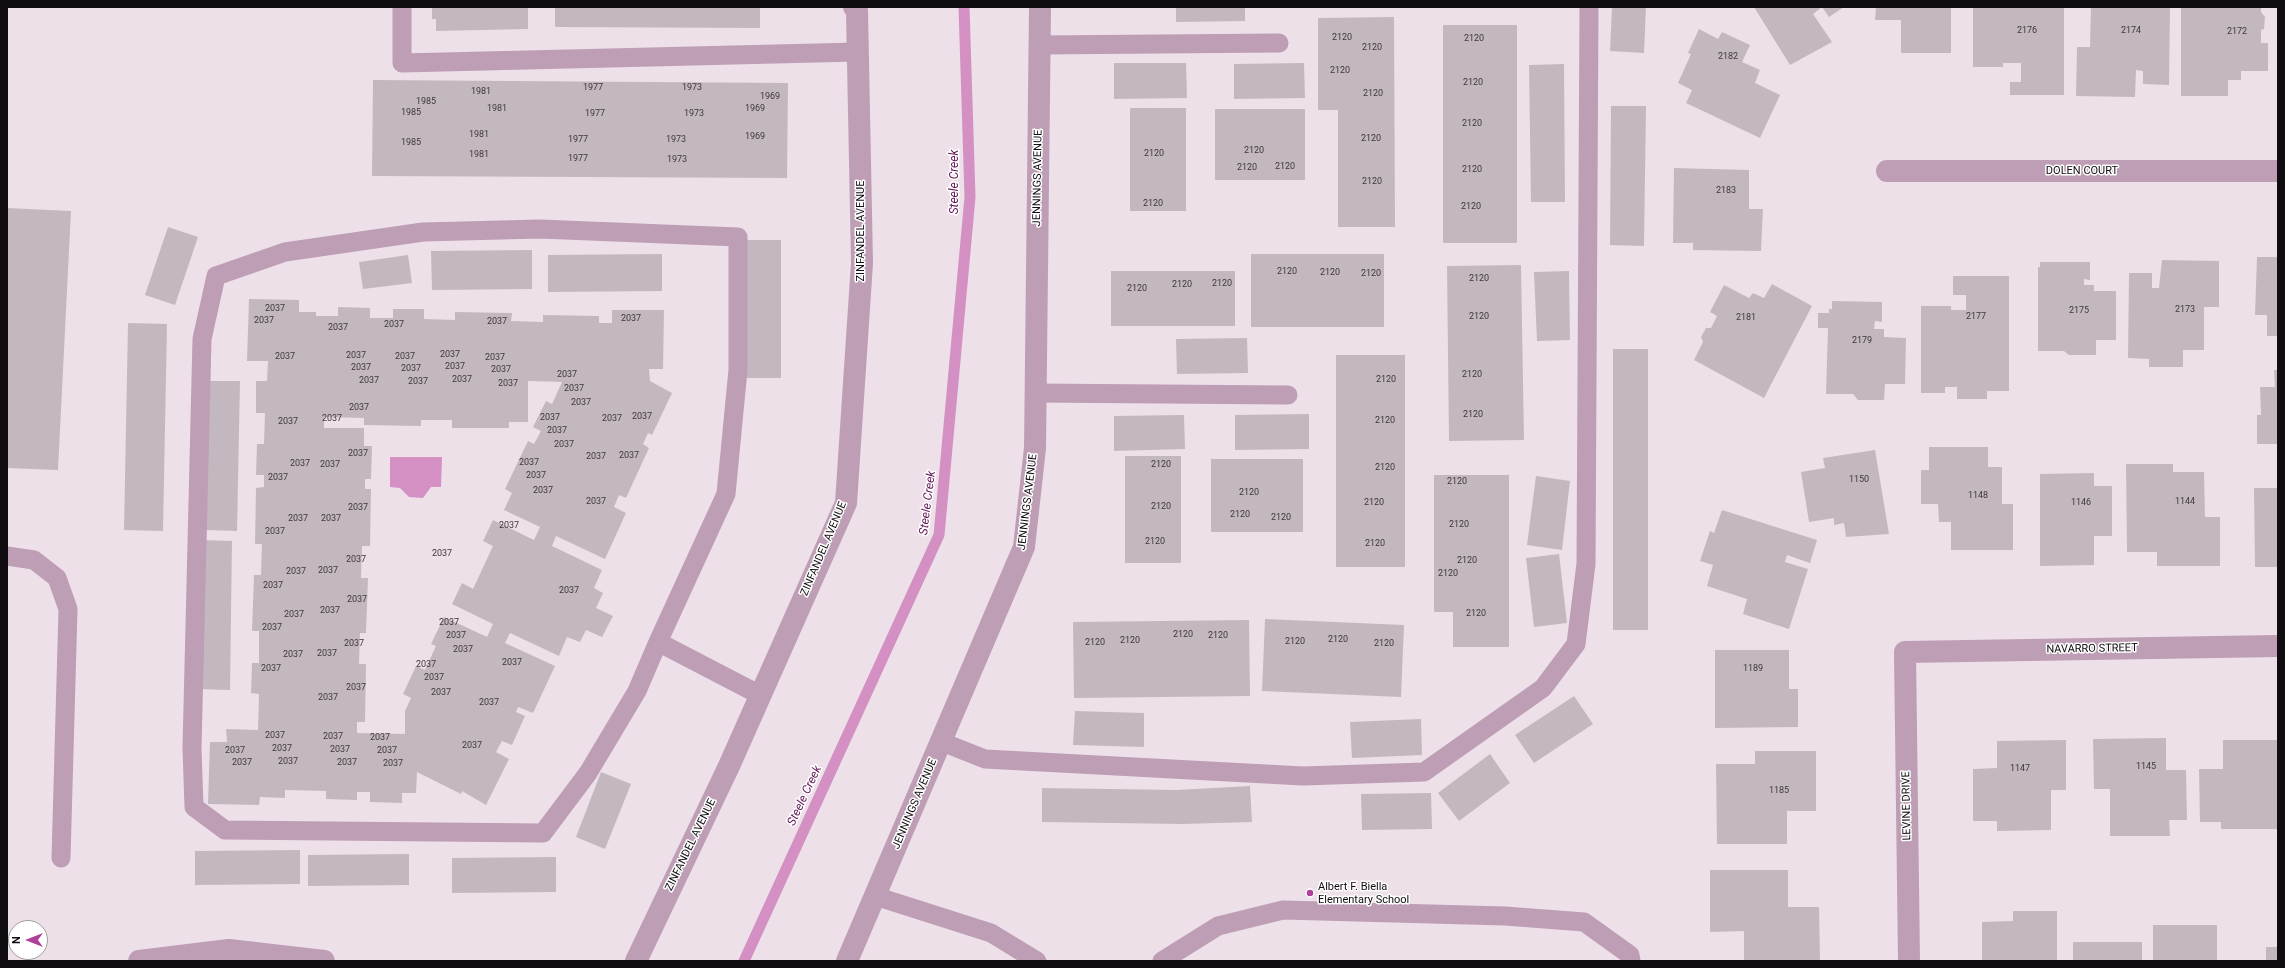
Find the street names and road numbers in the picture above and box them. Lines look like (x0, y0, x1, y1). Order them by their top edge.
street label: JENNINGS AVENUE (1031, 129, 1045, 227)
street label: DOLEN COURT (2046, 164, 2118, 178)
street label: ZINFANDEL AVENUE (854, 181, 868, 281)
street label: JENNINGS AVENUE (1016, 453, 1040, 551)
street label: ZINFANDEL AVENUE (798, 500, 850, 598)
street label: NAVARRO STREET (2046, 642, 2138, 656)
street label: JENNINGS AVENUE (890, 757, 940, 851)
street label: LEVINE DRIVE (1900, 771, 1914, 841)
street label: ZINFANDEL AVENUE (663, 797, 719, 893)

